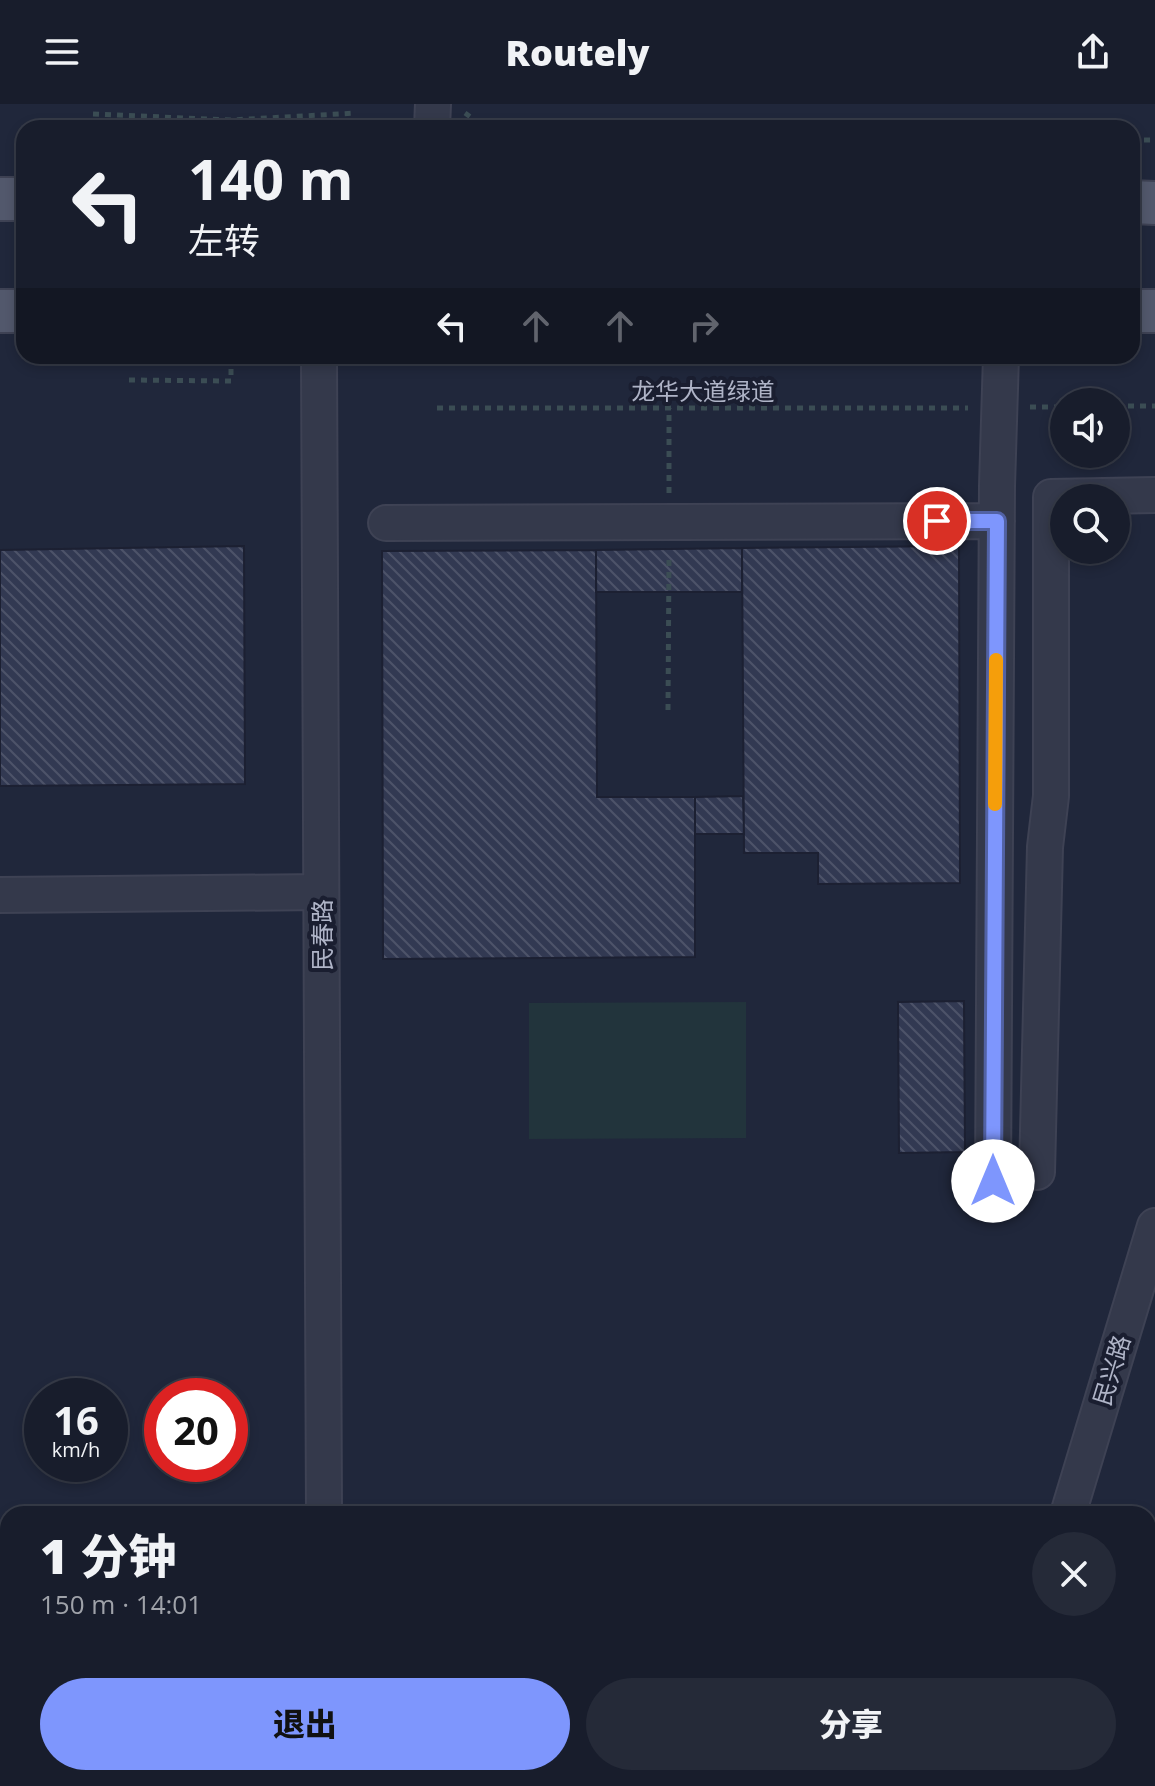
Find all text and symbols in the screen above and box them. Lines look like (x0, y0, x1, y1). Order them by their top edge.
text: Routely (506, 28, 649, 77)
icon: menu (40, 30, 84, 74)
icon: share (1071, 30, 1115, 74)
text: 140 m (188, 140, 354, 216)
icon: left (56, 152, 160, 256)
text: 左转 (188, 216, 260, 265)
icon: left (430, 304, 474, 348)
icon: ahead (514, 304, 558, 348)
icon: ahead (598, 304, 642, 348)
icon: right (682, 304, 726, 348)
street label: 龙华大道绿道 (631, 374, 775, 407)
map controls (1050, 388, 1130, 564)
button: sound (1050, 388, 1130, 468)
button: search (1050, 484, 1130, 564)
pin (903, 487, 971, 555)
icon: arrive (915, 499, 959, 543)
street label: 民春路 (305, 899, 338, 971)
position arrow (951, 1139, 1035, 1223)
street label: 民兴路 (1085, 1331, 1137, 1409)
speed limit sign: 20 (144, 1378, 248, 1482)
text: 16 (53, 1392, 99, 1447)
text: km/h (52, 1436, 100, 1463)
text: 1 分钟 (40, 1523, 177, 1588)
button: close (1032, 1532, 1116, 1616)
text: 150 m · 14:01 (40, 1586, 202, 1622)
button: 退出 (40, 1678, 570, 1770)
button: 分享 (586, 1678, 1116, 1770)

